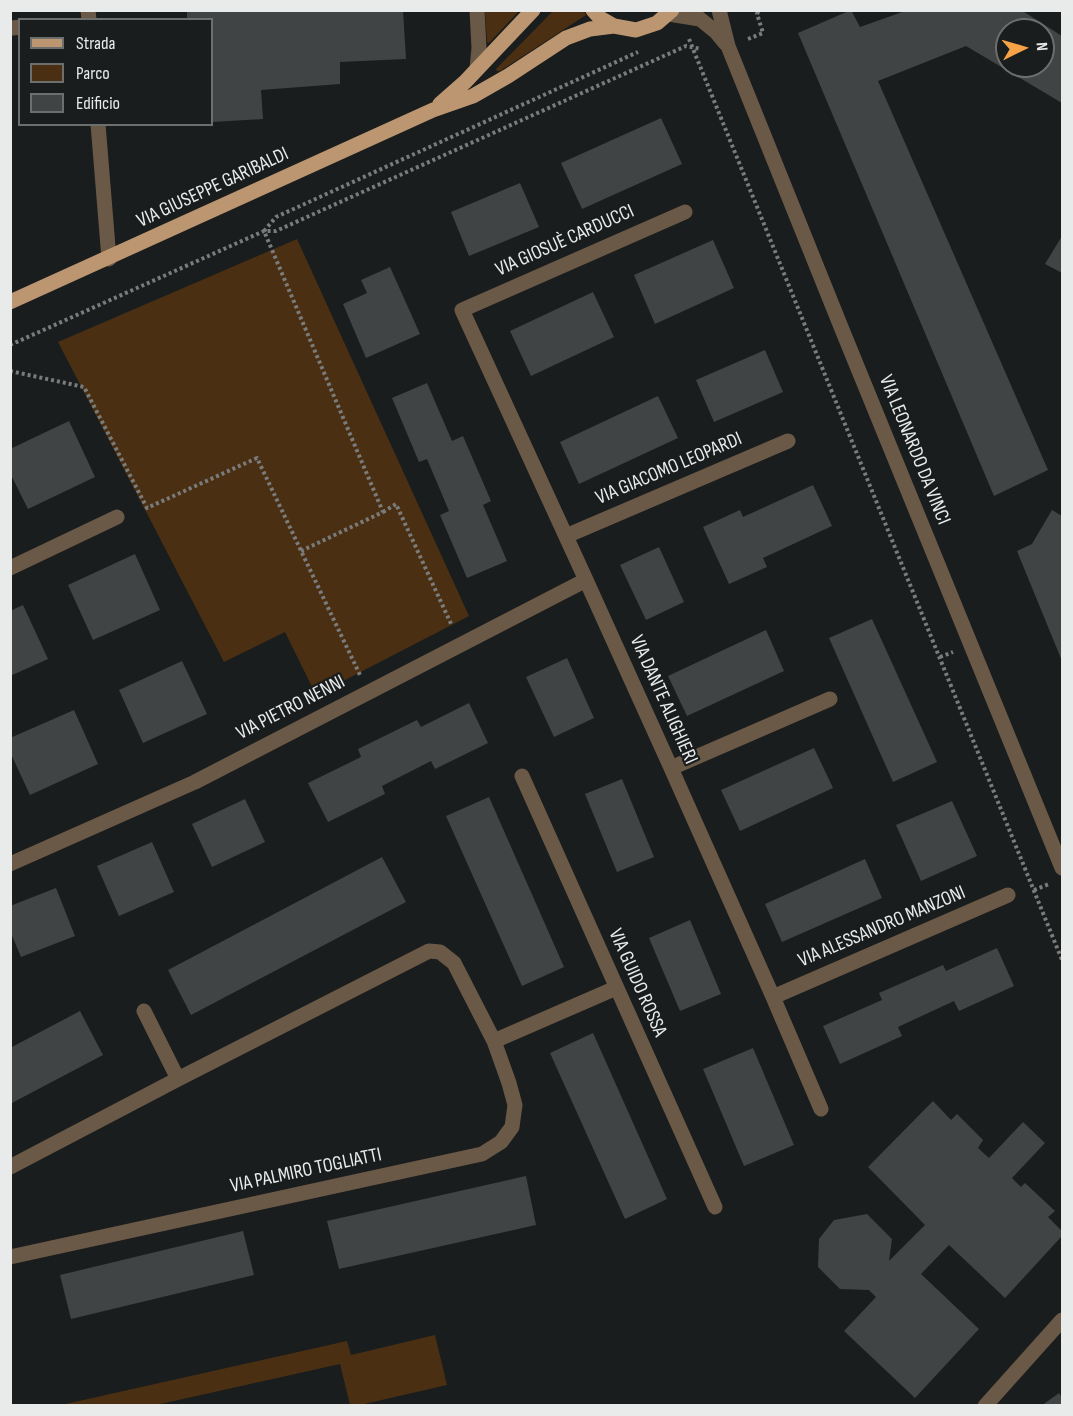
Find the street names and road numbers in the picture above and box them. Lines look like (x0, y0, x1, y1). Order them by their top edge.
street label: VIA GIUSEPPE GARIBALDI (133, 142, 293, 234)
street label: VIA GIOSUÈ CARDUCCI (492, 200, 638, 282)
street label: VIA LEONARDO DA VINCI (873, 372, 955, 528)
street label: VIA GIACOMO LEOPARDI (592, 427, 746, 511)
street label: VIA DANTE ALIGHIERI (624, 632, 702, 768)
street label: VIA PIETRO NENNI (233, 670, 349, 746)
street label: VIA ALESSANDRO MANZONI (795, 881, 969, 973)
street label: VIA GUIDO ROSSA (602, 925, 672, 1041)
street label: VIA PALMIRO TOGLIATTI (228, 1143, 384, 1199)

